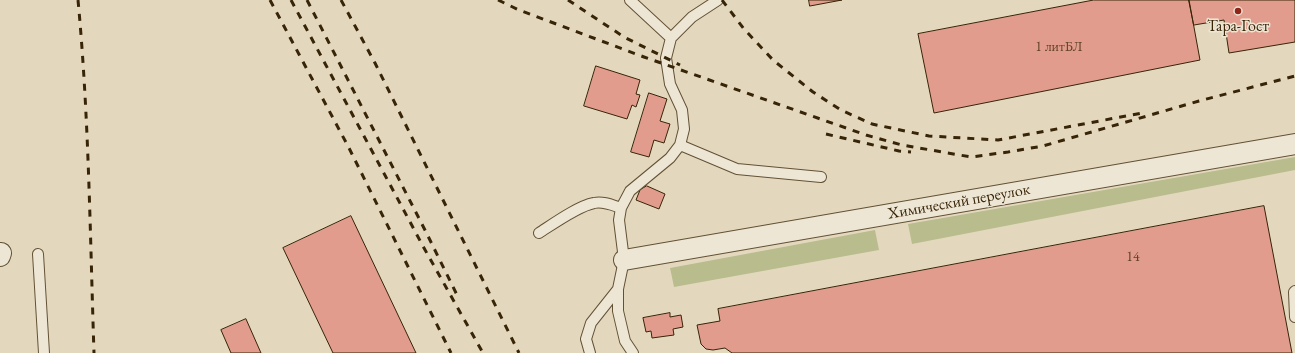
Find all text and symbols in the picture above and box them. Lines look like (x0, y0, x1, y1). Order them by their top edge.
marker: Тара-Гост (1233, 6, 1243, 16)
place label: Тара-Гост (1207, 17, 1269, 37)
house number: 1 литБЛ (1035, 39, 1083, 55)
street label: Химический переулок (886, 180, 1032, 224)
house number: 14 (1126, 249, 1140, 265)

